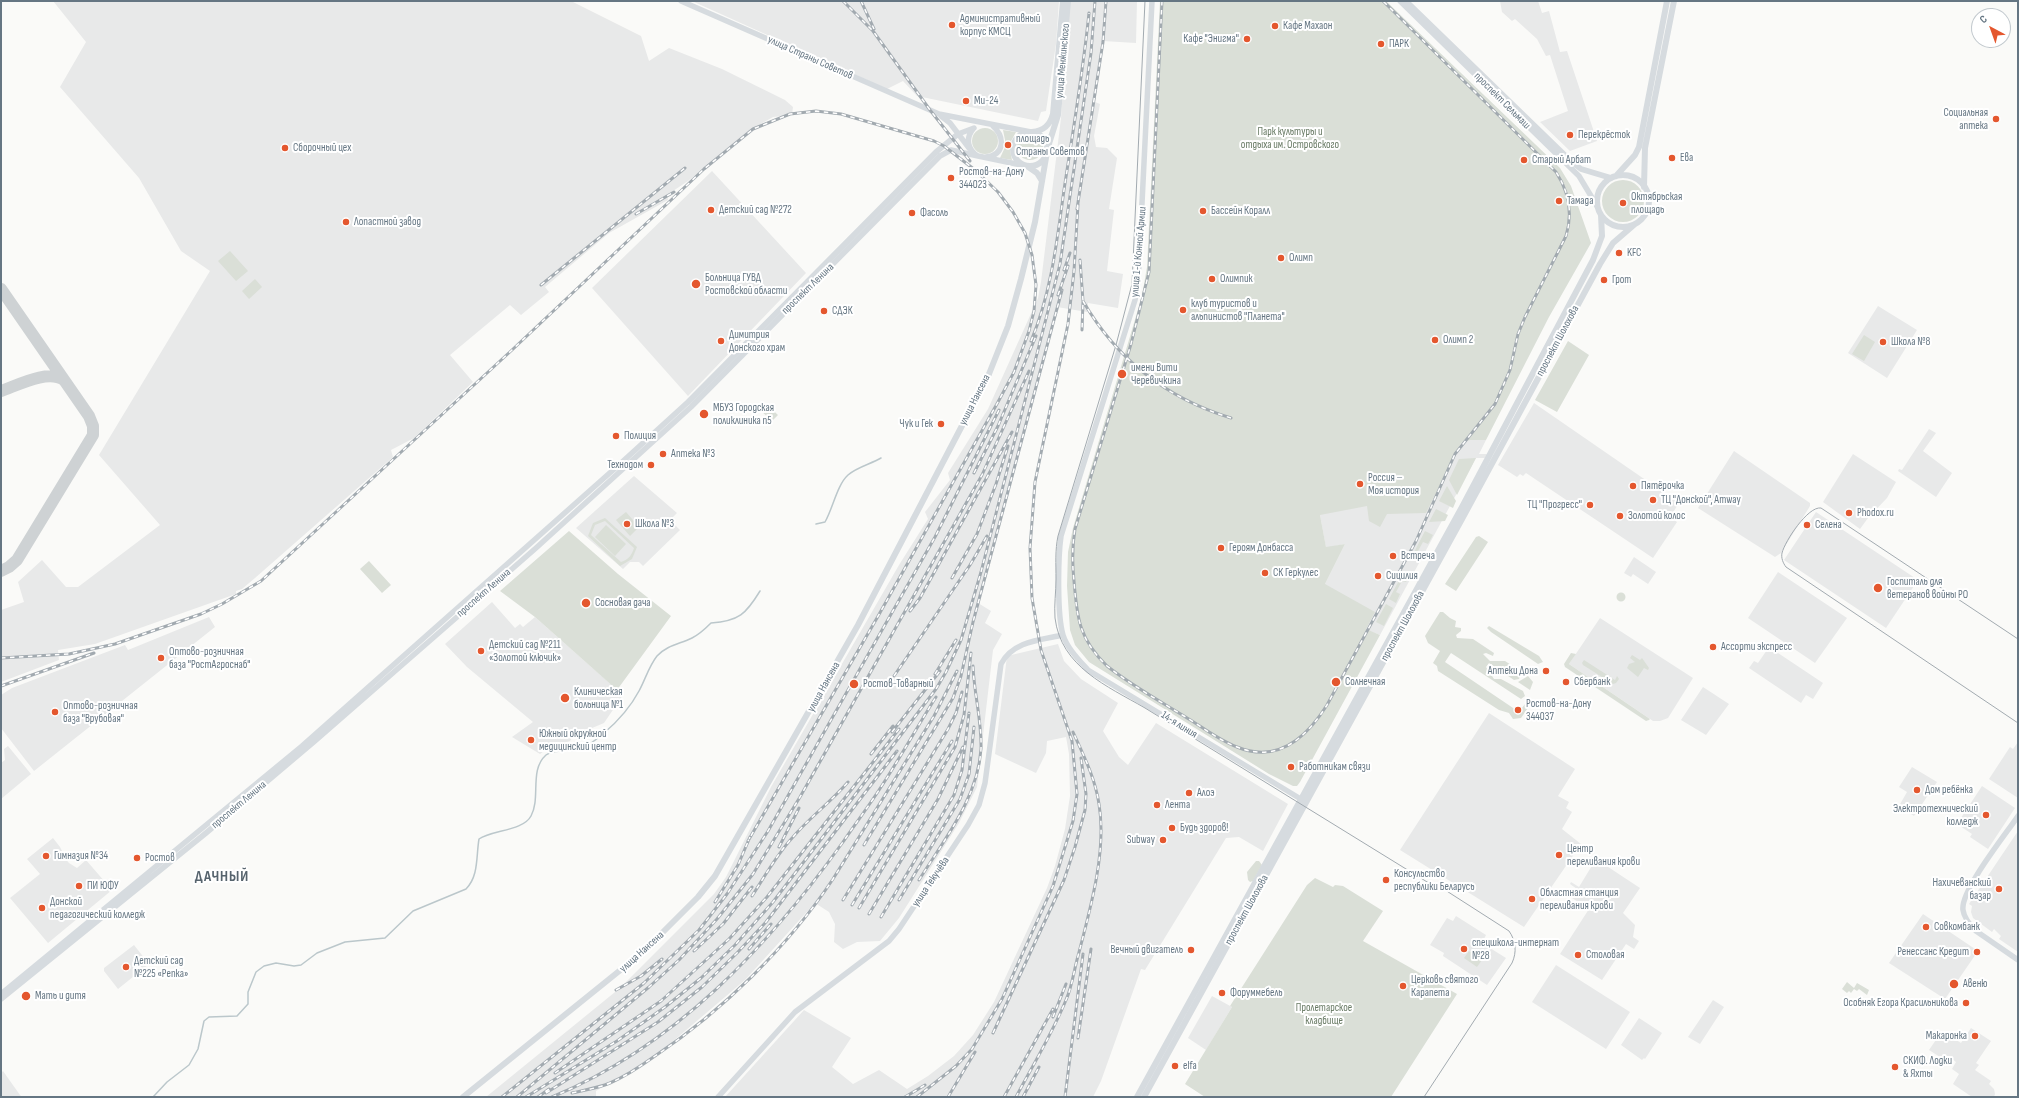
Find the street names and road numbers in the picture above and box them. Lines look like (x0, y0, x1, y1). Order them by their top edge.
street label: улица Менжинского (1053, 23, 1073, 99)
street label: улица Страны Советов (765, 33, 855, 83)
street label: проспект Сельмаш (1471, 70, 1533, 132)
street label: улица 1-й Конной Армии (1128, 206, 1150, 298)
street label: проспект Ленина (779, 261, 837, 317)
street label: проспект Шолохова (1534, 303, 1582, 379)
street label: улица Нансена (957, 372, 993, 428)
street label: проспект Ленина (454, 566, 514, 620)
street label: проспект Шолохова (1378, 589, 1428, 663)
street label: улица Нансена (805, 660, 843, 714)
street label: 14-я линия (1158, 709, 1200, 741)
street label: проспект Ленина (209, 778, 269, 832)
street label: улица Текучёва (909, 855, 953, 909)
street label: проспект Шолохова (1222, 873, 1272, 947)
street label: улица Нансена (617, 929, 667, 975)

